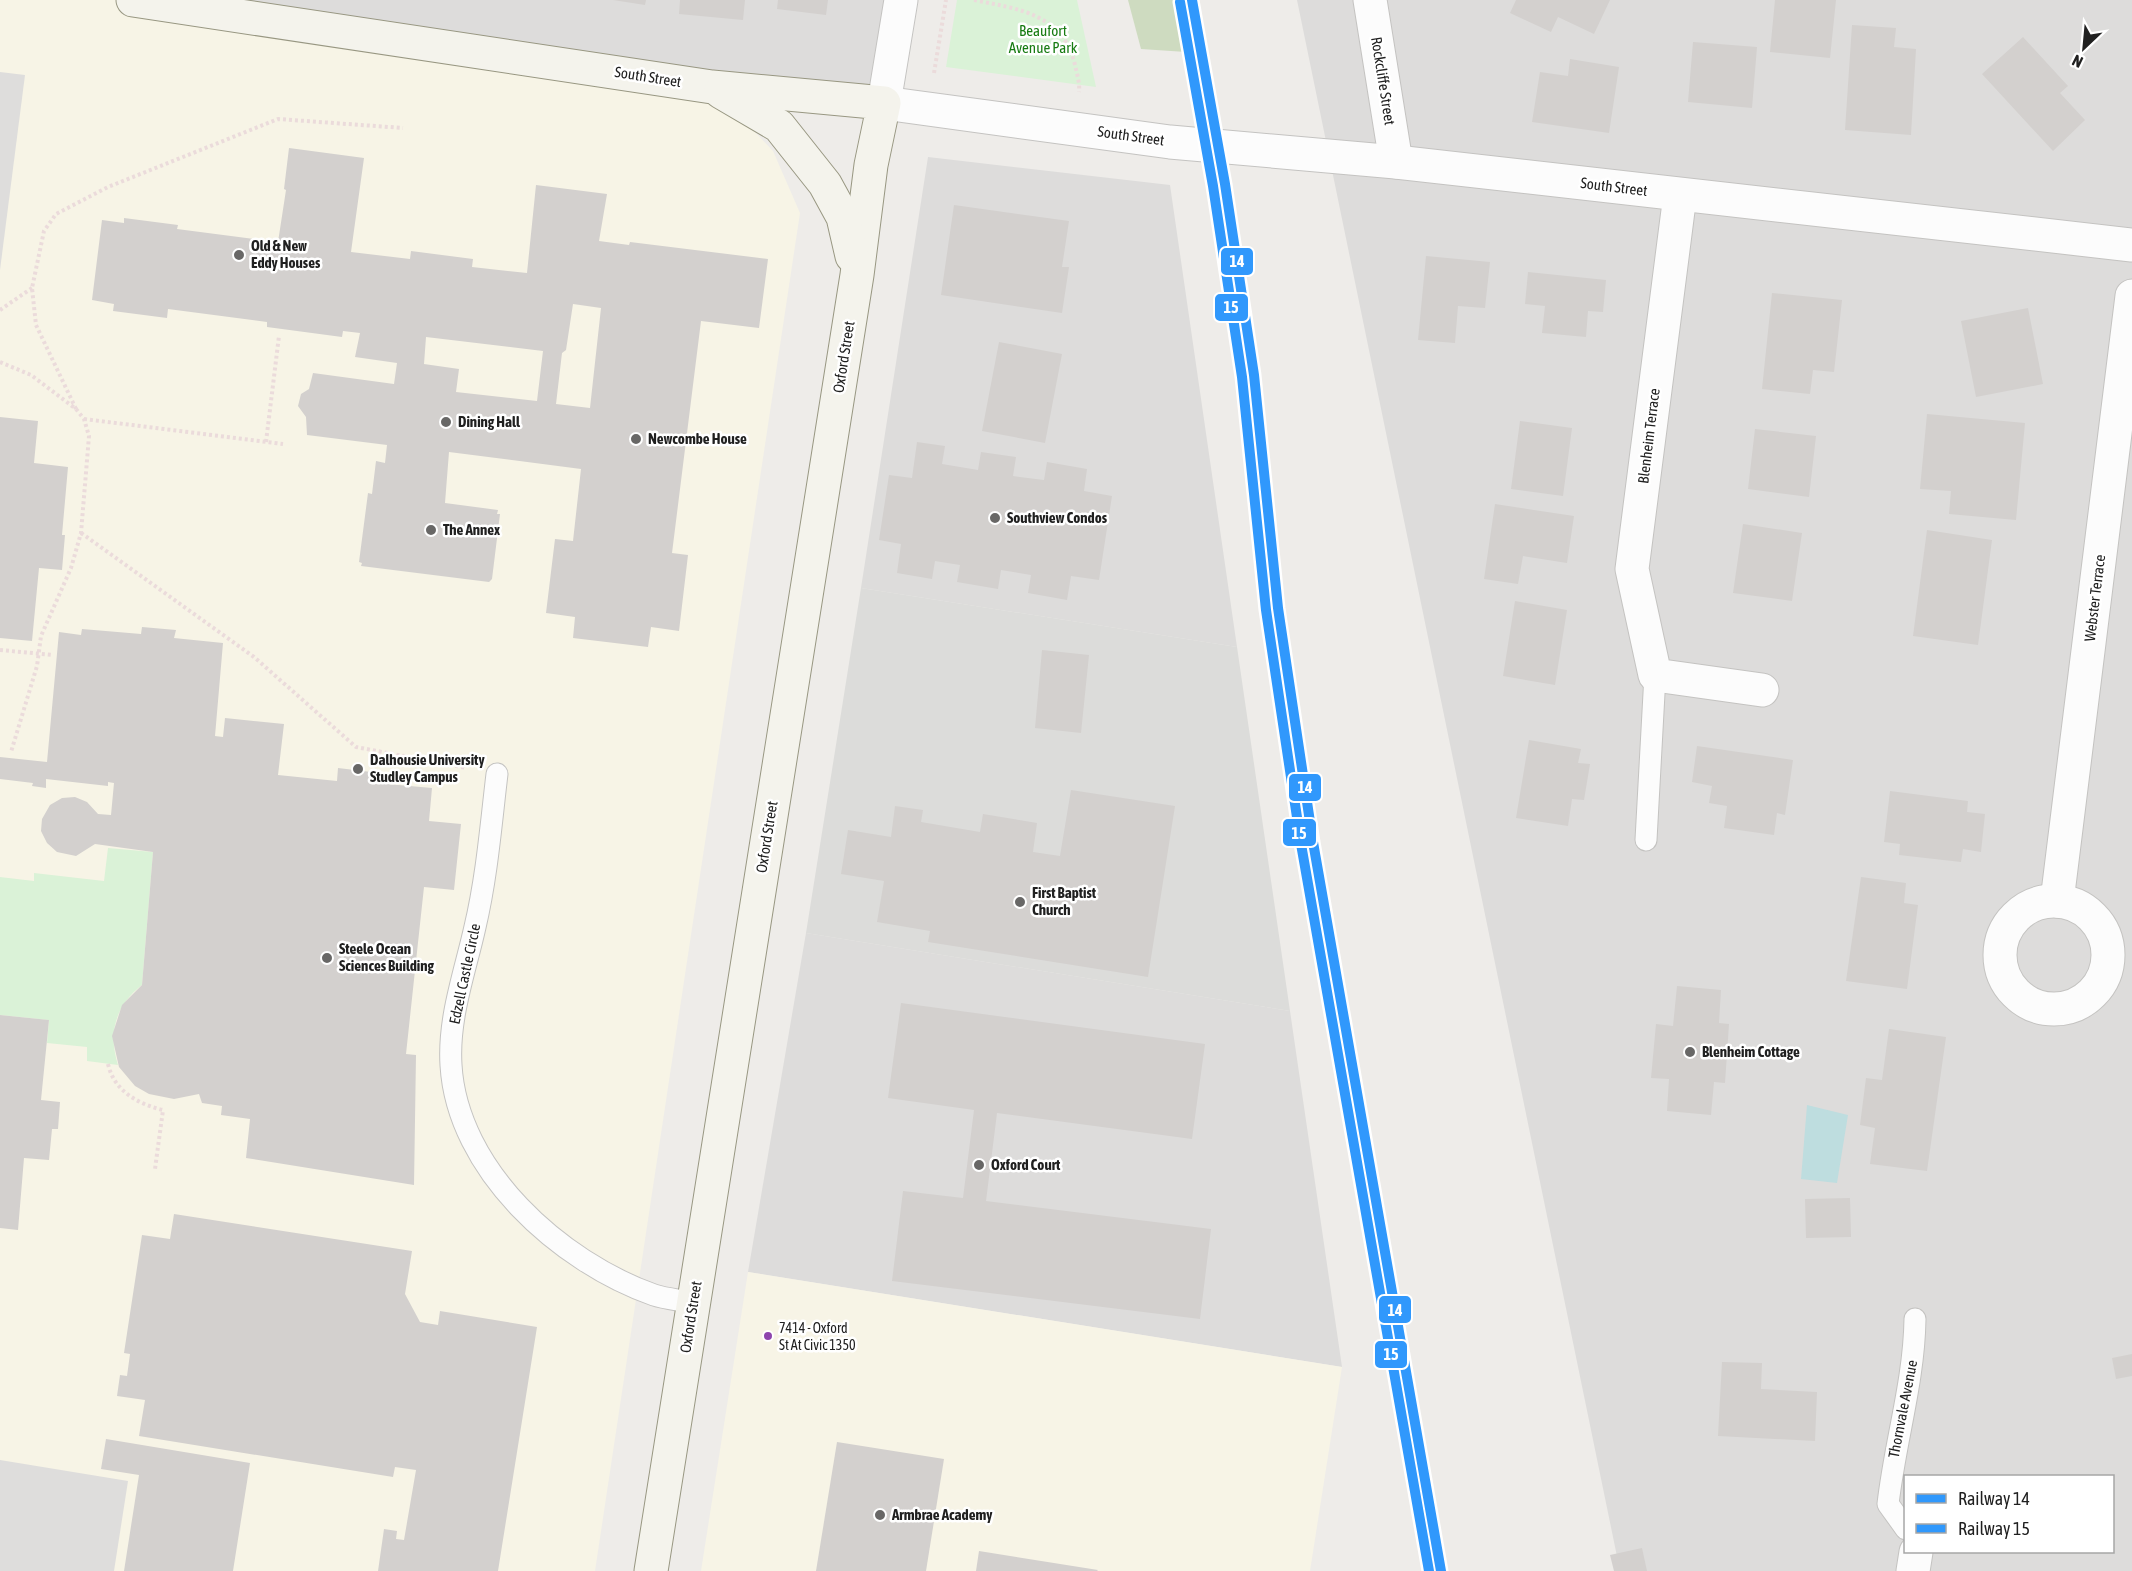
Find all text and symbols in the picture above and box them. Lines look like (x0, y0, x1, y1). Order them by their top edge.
north arrow (2054, 18, 2114, 78)
park label: Beaufort Avenue Park (1009, 22, 1078, 56)
street label: Rockcliffe Street (1368, 36, 1399, 126)
text: N (2069, 51, 2086, 72)
street label: South Street (614, 63, 683, 90)
street label: South Street (1097, 122, 1166, 149)
street label: South Street (1580, 174, 1648, 199)
place label: Old & New Eddy Houses (251, 237, 321, 271)
line badge: 14 (1220, 247, 1254, 276)
marker: Old & New Eddy Houses (232, 248, 246, 262)
text: 14 (1229, 252, 1245, 270)
line badge: 15 (1214, 293, 1249, 322)
text: 15 (1223, 298, 1239, 316)
street label: Oxford Street (829, 320, 858, 394)
street label: Blenheim Terrace (1634, 387, 1663, 485)
place label: Dining Hall (458, 413, 521, 430)
marker: Dining Hall (439, 415, 453, 429)
place label: Newcombe House (648, 430, 747, 447)
marker: Newcombe House (629, 432, 643, 446)
place label: Southview Condos (1007, 509, 1108, 526)
marker: Southview Condos (988, 511, 1002, 525)
place label: The Annex (443, 521, 500, 538)
marker: The Annex (424, 523, 438, 537)
street label: Webster Terrace (2081, 553, 2108, 642)
place label: Dalhousie University Studley Campus (370, 751, 485, 785)
marker: Dalhousie University Studley Campus (351, 762, 365, 776)
line badge: 14 (1288, 773, 1322, 802)
text: 14 (1297, 778, 1313, 796)
street label: Oxford Street (752, 800, 781, 874)
line badge: 15 (1282, 818, 1317, 847)
text: 15 (1291, 824, 1307, 842)
place label: First Baptist Church (1032, 884, 1097, 918)
marker: First Baptist Church (1013, 895, 1027, 909)
street label: Edzell Castle Circle (446, 922, 484, 1026)
place label: Steele Ocean Sciences Building (339, 940, 435, 974)
marker: Steele Ocean Sciences Building (320, 951, 334, 965)
place label: Blenheim Cottage (1702, 1043, 1800, 1060)
marker: Blenheim Cottage (1683, 1045, 1697, 1059)
place label: Oxford Court (991, 1156, 1061, 1173)
marker: Oxford Court (972, 1158, 986, 1172)
street label: Oxford Street (676, 1280, 705, 1354)
line badge: 14 (1378, 1295, 1412, 1324)
text: 14 (1387, 1301, 1403, 1319)
place label: 7414 - Oxford St At Civic 1350 (779, 1320, 856, 1353)
marker: 7414 - Oxford St At Civic 1350 (762, 1330, 774, 1342)
line badge: 15 (1374, 1340, 1408, 1369)
text: 15 (1383, 1345, 1399, 1363)
street label: Thornvale Avenue (1885, 1358, 1920, 1459)
legend (1904, 1475, 2114, 1553)
text: Railway 14 (1958, 1488, 2030, 1509)
place label: Armbrae Academy (891, 1506, 993, 1523)
marker: Armbrae Academy (873, 1508, 887, 1522)
text: Railway 15 (1958, 1518, 2030, 1539)

